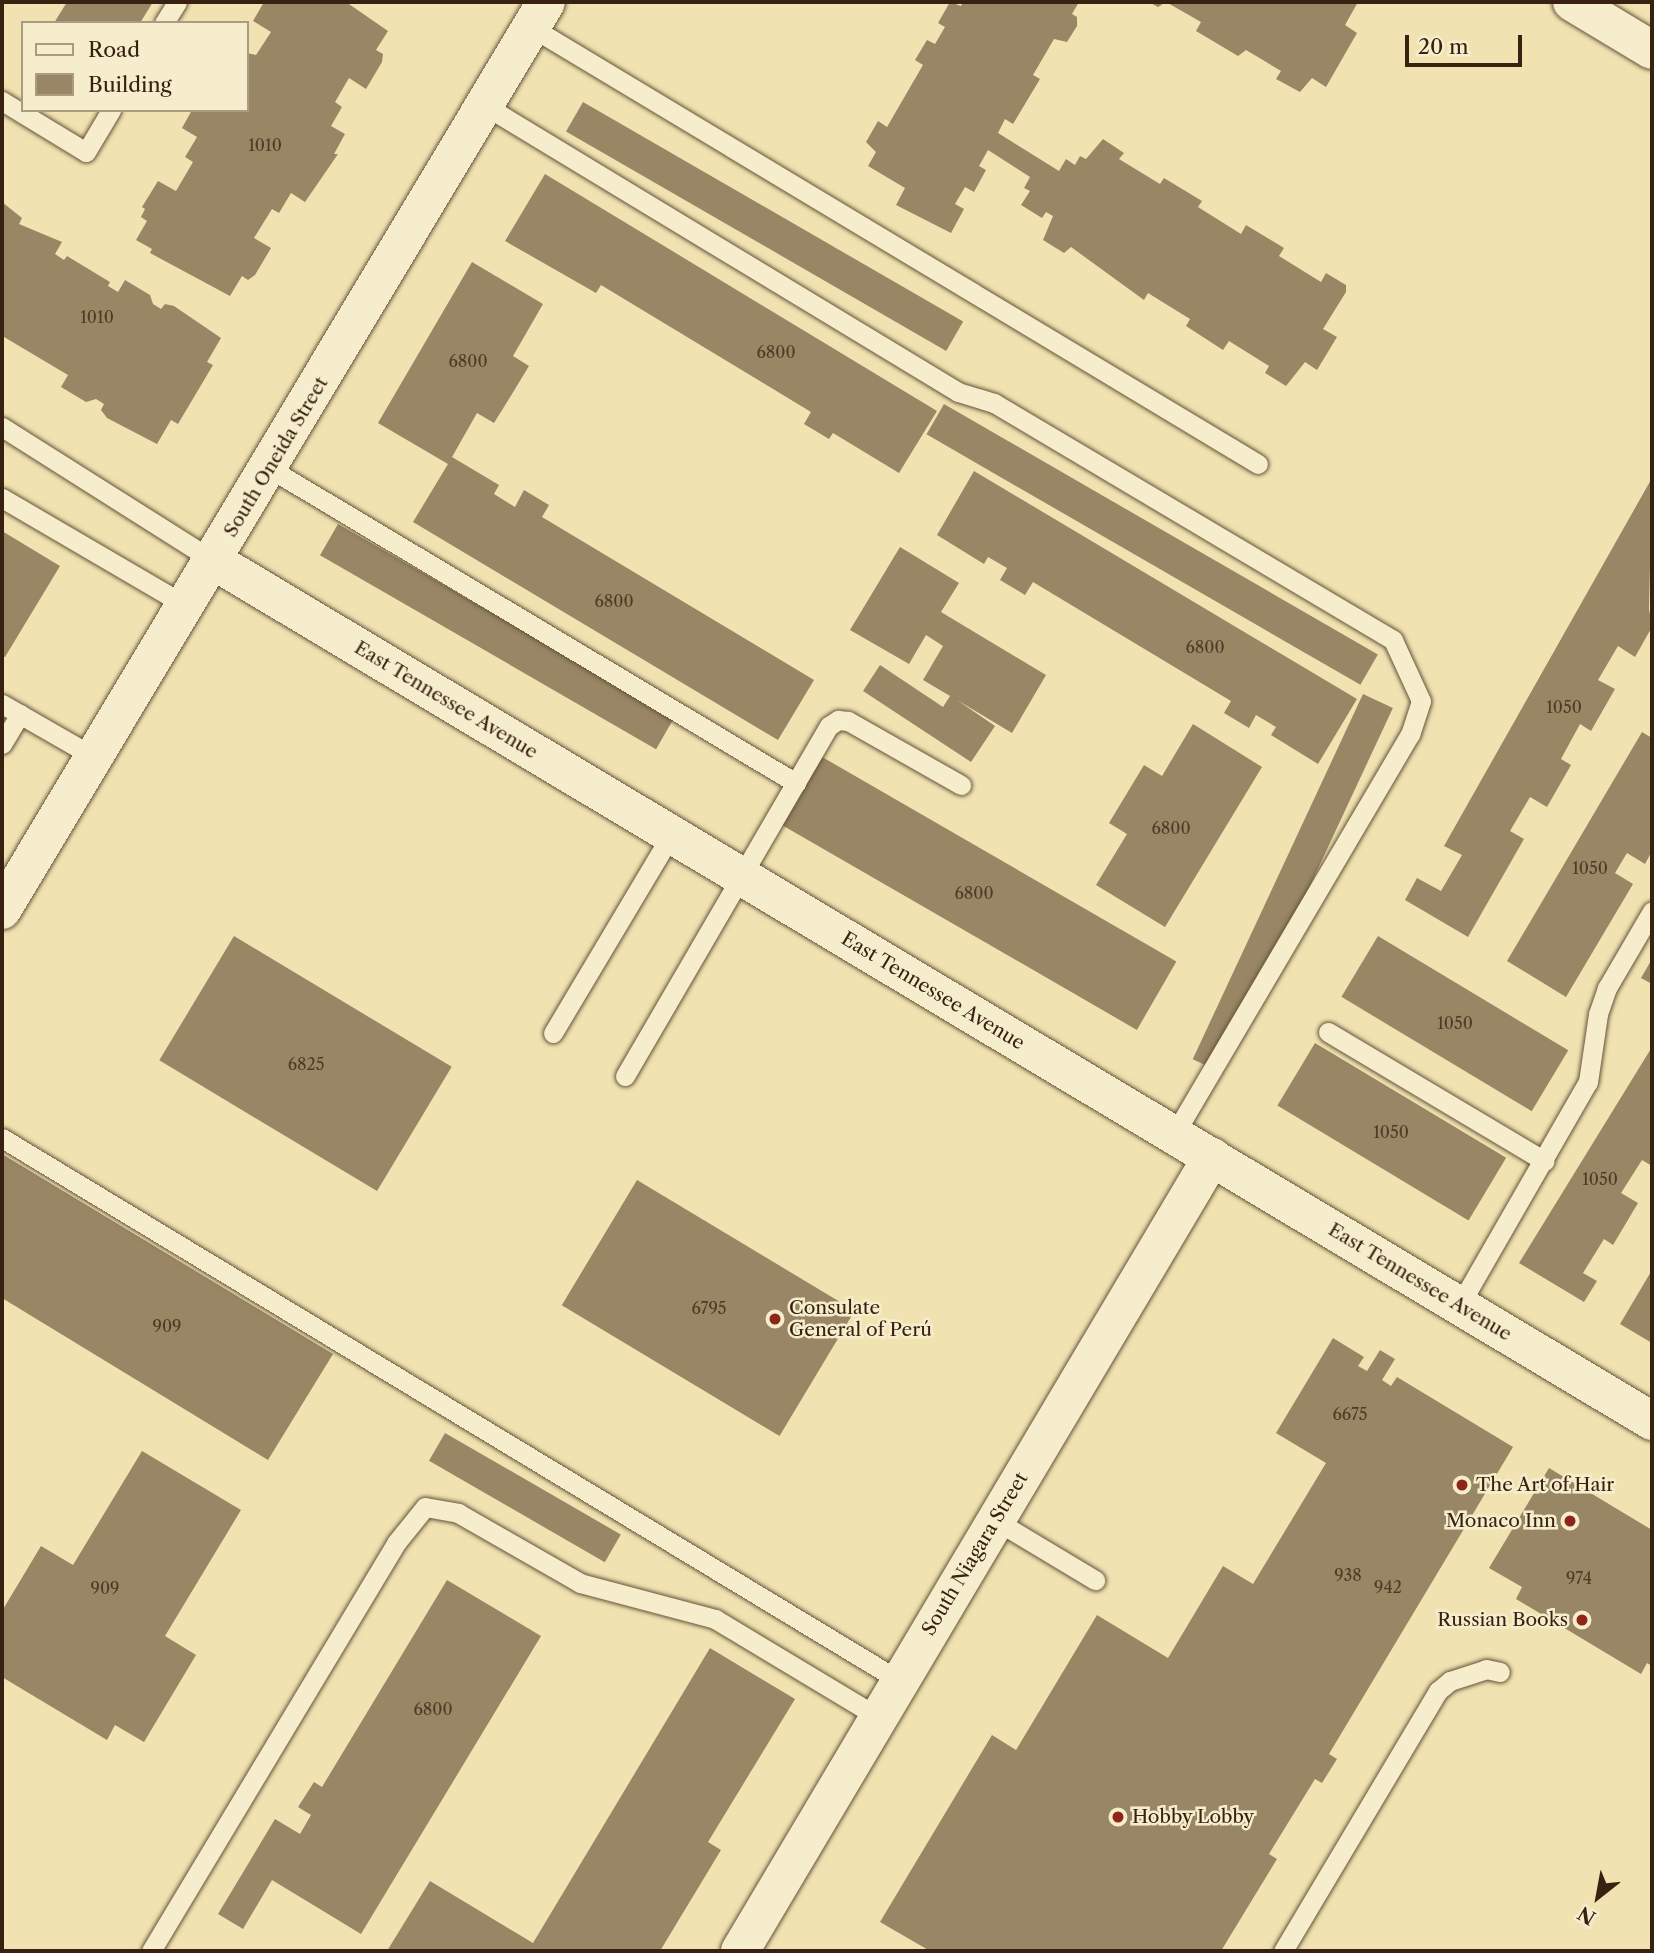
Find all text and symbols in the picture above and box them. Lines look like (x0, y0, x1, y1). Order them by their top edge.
legend (21, 21, 248, 112)
scale bar (1409, 21, 1526, 65)
text: 20 m (1418, 34, 1469, 59)
text: Road (88, 37, 140, 62)
text: Building (88, 72, 172, 97)
house number: 1010 (248, 135, 282, 155)
house number: 1010 (80, 307, 114, 327)
house number: 6800 (756, 342, 796, 362)
house number: 6800 (448, 351, 488, 371)
street label: South Oneida Street (219, 373, 333, 541)
house number: 6800 (594, 591, 634, 611)
street label: East Tennessee Avenue (350, 636, 542, 764)
house number: 6800 (1185, 637, 1225, 657)
house number: 1050 (1546, 697, 1582, 717)
house number: 6800 (1151, 818, 1191, 838)
house number: 1050 (1572, 858, 1608, 878)
house number: 6800 (954, 883, 994, 903)
street label: East Tennessee Avenue (837, 927, 1029, 1055)
house number: 1050 (1437, 1013, 1473, 1033)
house number: 6825 (288, 1054, 324, 1074)
house number: 1050 (1373, 1122, 1409, 1142)
house number: 1050 (1582, 1169, 1618, 1189)
street label: East Tennessee Avenue (1324, 1218, 1516, 1346)
place label: Consulate General of Perú (789, 1297, 932, 1341)
house number: 6795 (691, 1298, 727, 1318)
marker: Consulate General of Perú (767, 1311, 783, 1327)
house number: 909 (153, 1316, 181, 1336)
house number: 6675 (1332, 1404, 1368, 1424)
street label: South Niagara Street (917, 1468, 1033, 1640)
place label: The Art of Hair (1476, 1474, 1615, 1496)
marker: The Art of Hair (1454, 1477, 1470, 1493)
place label: Monaco Inn (1446, 1510, 1556, 1532)
marker: Monaco Inn (1562, 1513, 1578, 1529)
house number: 938 (1334, 1565, 1362, 1585)
house number: 974 (1566, 1568, 1592, 1588)
house number: 942 (1374, 1577, 1402, 1597)
house number: 909 (91, 1578, 119, 1598)
place label: Russian Books (1437, 1609, 1568, 1631)
marker: Russian Books (1574, 1612, 1590, 1628)
house number: 6800 (413, 1699, 453, 1719)
place label: Hobby Lobby (1132, 1806, 1255, 1828)
marker: Hobby Lobby (1110, 1809, 1126, 1825)
north arrow (1563, 1862, 1633, 1932)
text: N (1574, 1901, 1600, 1930)

